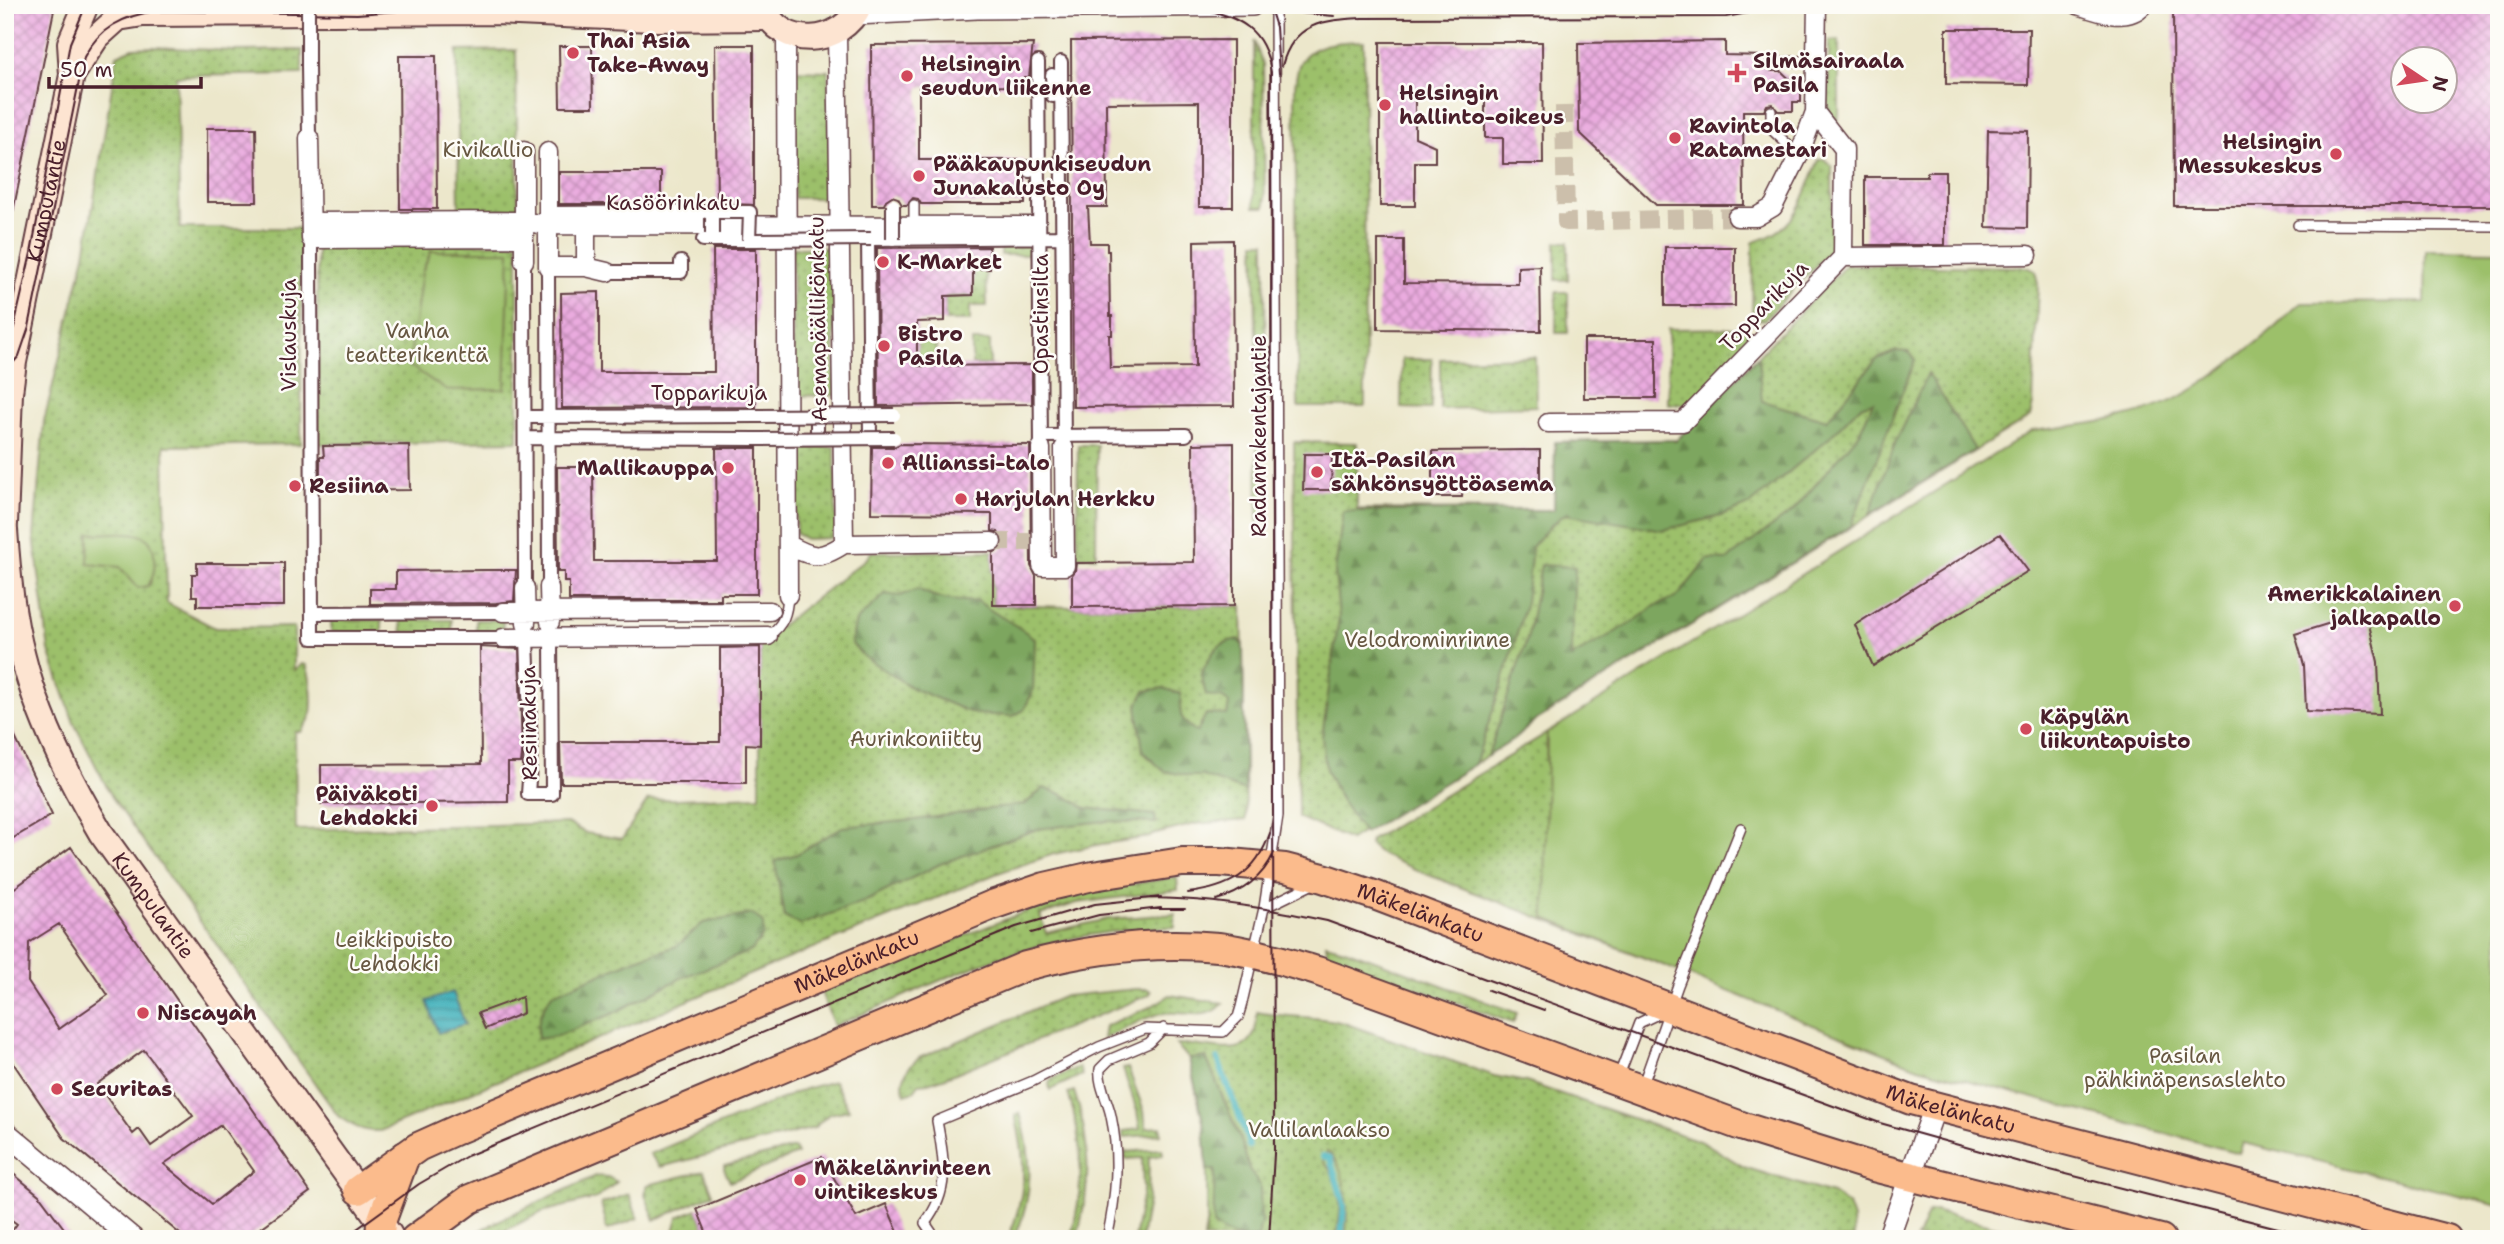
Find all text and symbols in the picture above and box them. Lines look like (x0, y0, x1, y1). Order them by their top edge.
place label: Thai Asia Take-Away (587, 27, 709, 79)
marker: Thai Asia Take-Away (565, 45, 581, 61)
scale bar (49, 46, 201, 90)
north arrow (2388, 46, 2458, 116)
place label: Silmäsairaala Pasila (1753, 47, 1905, 99)
place label: Helsingin seudun liikenne (921, 50, 1092, 102)
text: 50 m (60, 56, 113, 84)
marker: Silmäsairaala Pasila (1727, 63, 1747, 83)
marker: Helsingin seudun liikenne (899, 68, 915, 84)
text: N (2426, 74, 2454, 94)
place label: Helsingin hallinto-oikeus (1399, 79, 1564, 131)
marker: Helsingin hallinto-oikeus (1377, 97, 1393, 113)
place label: Ravintola Ratamestari (1689, 112, 1827, 164)
place label: Helsingin Messukeskus (2178, 128, 2322, 180)
marker: Ravintola Ratamestari (1667, 130, 1683, 146)
park label: Kivikallio (442, 136, 534, 164)
street label: Kumpulantie (21, 137, 73, 265)
marker: Helsingin Messukeskus (2328, 146, 2344, 162)
place label: Pääkaupunkiseudun Junakalusto Oy (933, 150, 1151, 202)
marker: Pääkaupunkiseudun Junakalusto Oy (911, 168, 927, 184)
street label: Kasöörinkatu (606, 189, 740, 217)
street label: Asemapäällikönkatu (802, 216, 834, 422)
place label: K-Market (897, 248, 1002, 276)
marker: K-Market (875, 254, 891, 270)
street label: Opastinsilta (1027, 254, 1055, 374)
street label: Topparikuja (1713, 254, 1815, 358)
street label: Vislauskuja (275, 279, 303, 391)
park label: Vanha teatterikenttä (346, 317, 488, 369)
place label: Bistro Pasila (898, 320, 964, 372)
street label: Radanrakentajantie (1245, 335, 1273, 537)
marker: Bistro Pasila (876, 338, 892, 354)
street label: Topparikuja (651, 379, 767, 407)
place label: Itä-Pasilan sähkönsyöttöasema (1331, 446, 1554, 498)
place label: Allianssi-talo (902, 449, 1050, 477)
place label: Mallikauppa (577, 454, 715, 482)
marker: Allianssi-talo (880, 455, 896, 471)
marker: Mallikauppa (720, 460, 736, 476)
marker: Itä-Pasilan sähkönsyöttöasema (1309, 464, 1325, 480)
place label: Resiina (309, 472, 389, 500)
marker: Resiina (287, 478, 303, 494)
place label: Harjulan Herkku (975, 485, 1155, 513)
marker: Harjulan Herkku (953, 491, 969, 507)
place label: Amerikkalainen jalkapallo (2267, 580, 2441, 632)
marker: Amerikkalainen jalkapallo (2447, 598, 2463, 614)
park label: Velodrominrinne (1344, 626, 1510, 654)
street label: Resiinakuja (514, 665, 544, 781)
place label: Käpylän liikuntapuisto (2040, 703, 2191, 755)
marker: Käpylän liikuntapuisto (2018, 721, 2034, 737)
park label: Aurinkoniitty (850, 725, 982, 753)
place label: Päiväkoti Lehdokki (315, 780, 418, 832)
marker: Päiväkoti Lehdokki (424, 798, 440, 814)
street label: Kumpulantie (105, 847, 201, 964)
street label: Mäkelänkatu (1353, 876, 1488, 949)
street label: Mäkelänkatu (790, 923, 924, 1001)
park label: Leikkipuisto Lehdokki (335, 926, 453, 978)
place label: Niscayah (157, 999, 257, 1027)
marker: Niscayah (135, 1005, 151, 1021)
park label: Pasilan pähkinäpensaslehto (2084, 1042, 2286, 1094)
place label: Securitas (71, 1075, 172, 1103)
street label: Mäkelänkatu (1882, 1078, 2019, 1141)
marker: Securitas (49, 1081, 65, 1097)
park label: Vallilanlaakso (1248, 1116, 1390, 1144)
place label: Mäkelänrinteen uintikeskus (814, 1154, 991, 1206)
marker: Mäkelänrinteen uintikeskus (792, 1172, 808, 1188)

